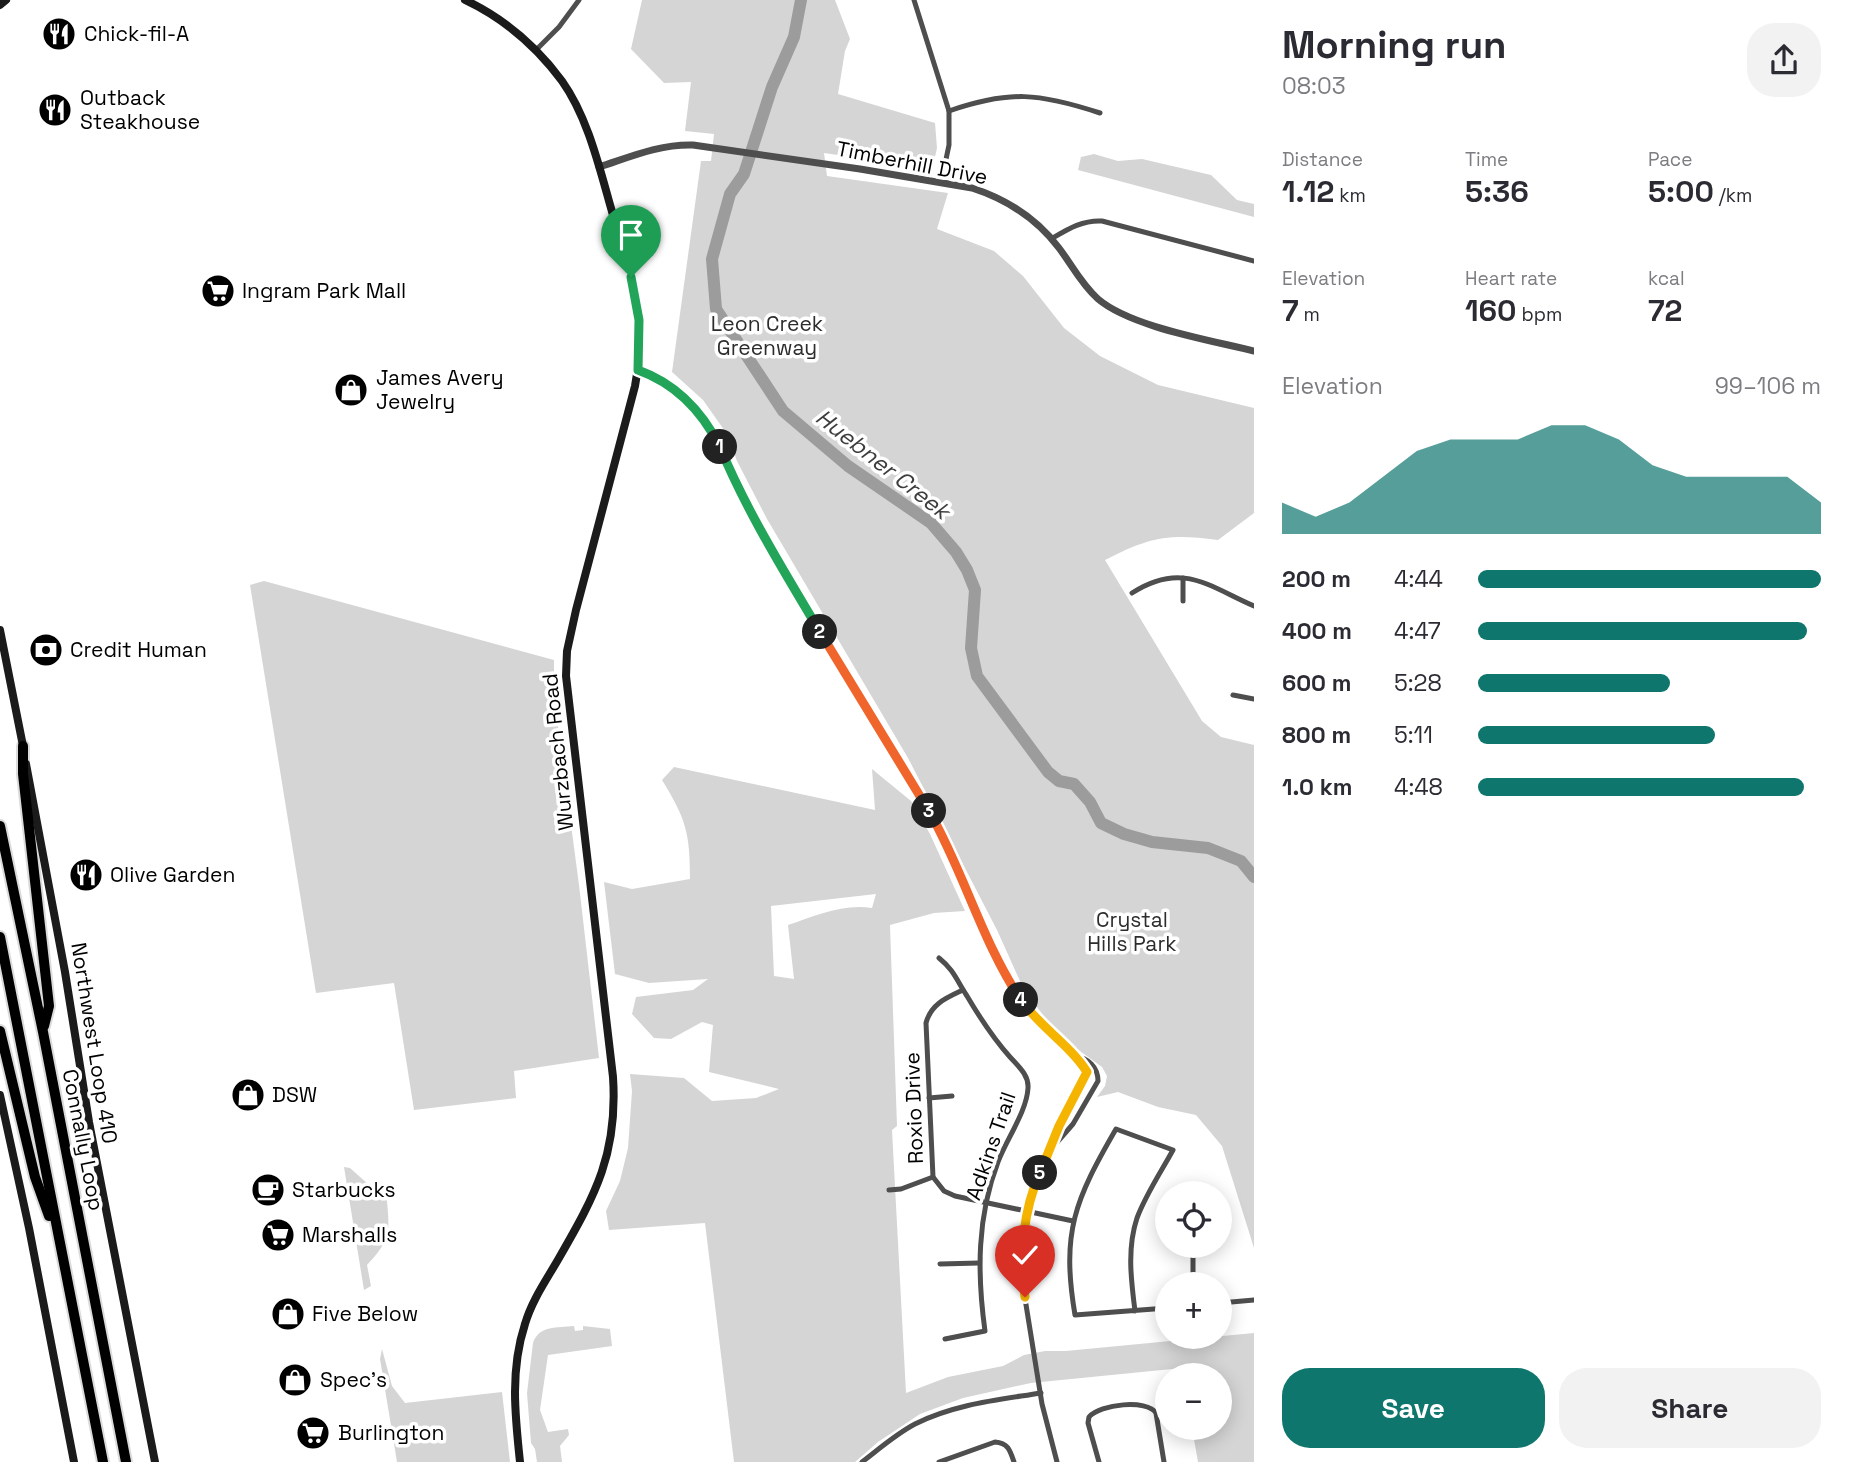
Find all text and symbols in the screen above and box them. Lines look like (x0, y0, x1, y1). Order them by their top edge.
restaurant icon: Chick-fil-A (40, 15, 78, 53)
place label: Chick-fil-A (84, 20, 189, 47)
text: Morning run (1282, 21, 1507, 69)
button: share (1747, 23, 1821, 97)
text: 08:03 (1282, 71, 1346, 101)
place label: Outback Steakhouse (80, 84, 200, 135)
restaurant icon: Outback Steakhouse (36, 91, 74, 129)
street label: Timberhill Drive (834, 135, 990, 190)
text: Distance (1282, 147, 1363, 172)
text: Time (1465, 147, 1508, 172)
text: Pace (1648, 147, 1692, 172)
text: 1.12 (1282, 172, 1334, 211)
text: 5:36 (1465, 172, 1529, 211)
text: 5:00 (1648, 172, 1714, 211)
text: km (1334, 183, 1366, 208)
text: /km (1714, 183, 1752, 208)
pin (601, 205, 661, 277)
icon: arrive (612, 216, 650, 254)
text: Elevation (1282, 266, 1365, 291)
text: Heart rate (1465, 266, 1557, 291)
text: kcal (1648, 266, 1685, 291)
supermarket icon: Ingram Park Mall (199, 272, 237, 310)
place label: Ingram Park Mall (242, 277, 406, 304)
text: 7 (1282, 291, 1299, 330)
text: 160 (1465, 291, 1517, 330)
text: 72 (1648, 291, 1682, 330)
text: m (1299, 302, 1320, 327)
text: bpm (1517, 302, 1562, 327)
park label: Leon Creek Greenway (711, 310, 823, 361)
place label: James Avery Jewelry (376, 364, 504, 415)
shop icon: James Avery Jewelry (332, 371, 370, 409)
text: Elevation (1282, 371, 1383, 401)
text: 99–106 m (1715, 371, 1821, 401)
water label: Huebner Creek (810, 402, 958, 527)
pin: 1 (702, 430, 738, 464)
text: 1 (715, 434, 724, 459)
text: 200 m (1282, 564, 1351, 594)
text: 4:44 (1394, 564, 1443, 594)
pin: 2 (802, 614, 838, 650)
text: 400 m (1282, 616, 1352, 646)
text: 4:47 (1394, 616, 1441, 646)
text: 2 (814, 619, 825, 644)
bank icon: Credit Human (27, 631, 65, 669)
place label: Credit Human (70, 636, 207, 663)
text: 600 m (1282, 668, 1352, 698)
text: 5:28 (1394, 668, 1442, 698)
street label: Wurzbach Road (536, 672, 579, 832)
text: 800 m (1282, 720, 1351, 750)
text: 5:11 (1394, 720, 1433, 750)
text: 1.0 km (1282, 772, 1352, 802)
text: 4:48 (1394, 772, 1443, 802)
pin: 3 (912, 794, 946, 828)
text: 3 (923, 798, 934, 823)
restaurant icon: Olive Garden (67, 856, 105, 894)
place label: Olive Garden (110, 861, 235, 888)
park label: Crystal Hills Park (1087, 906, 1177, 957)
street label: Northwest Loop 410 (65, 940, 124, 1145)
pin: 4 (1004, 982, 1038, 1018)
text: 4 (1014, 987, 1027, 1012)
street label: Roxio Drive (898, 1052, 929, 1164)
street label: Connally Loop (57, 1067, 110, 1213)
shop icon: DSW (229, 1076, 267, 1114)
place label: DSW (272, 1081, 317, 1108)
street label: Adkins Trail (959, 1088, 1022, 1204)
pin: 5 (1023, 1156, 1058, 1190)
text: 5 (1034, 1160, 1045, 1185)
cafe icon: Starbucks (249, 1171, 287, 1209)
place label: Starbucks (292, 1176, 396, 1203)
map controls (1155, 1181, 1232, 1440)
button: locate (1155, 1181, 1232, 1258)
supermarket icon: Marshalls (259, 1216, 297, 1254)
place label: Marshalls (302, 1221, 397, 1248)
pin (995, 1225, 1055, 1297)
icon: check (1006, 1236, 1044, 1274)
button: + (1155, 1272, 1232, 1349)
shop icon: Five Below (269, 1295, 307, 1333)
place label: Five Below (312, 1300, 418, 1327)
shop icon: Spec's (276, 1361, 314, 1399)
button: − (1155, 1363, 1232, 1440)
place label: Spec's (320, 1366, 387, 1393)
button: Save (1282, 1368, 1545, 1448)
button: Share (1559, 1368, 1821, 1448)
supermarket icon: Burlington (294, 1414, 332, 1452)
place label: Burlington (338, 1419, 444, 1446)

